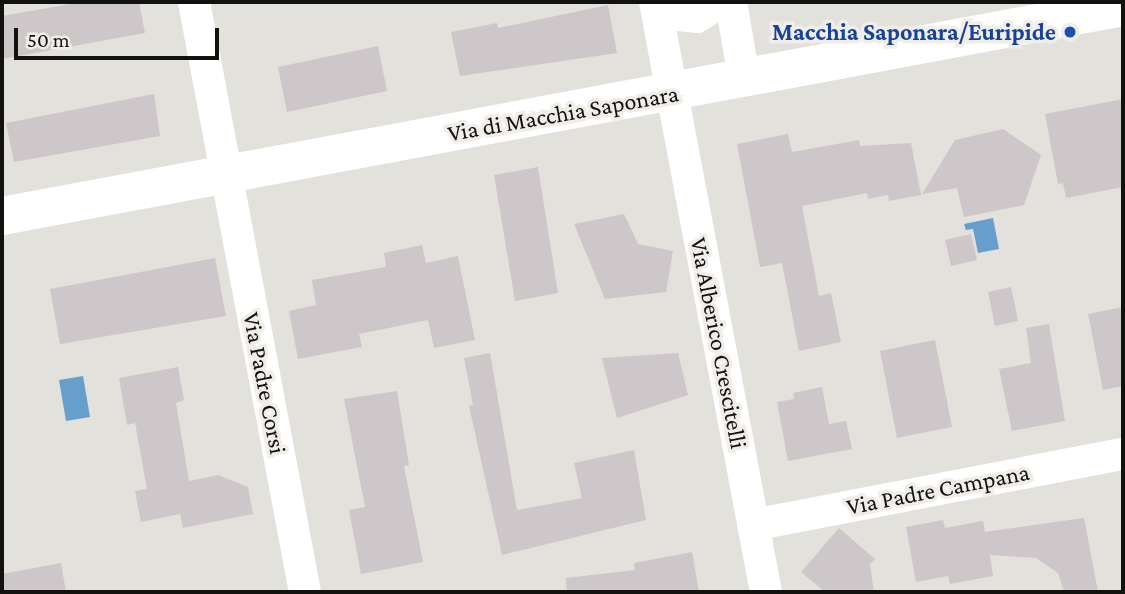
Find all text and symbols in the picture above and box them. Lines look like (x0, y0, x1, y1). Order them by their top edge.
scale bar (18, 14, 222, 58)
place label: Macchia Saponara/Euripide (772, 18, 1056, 46)
marker: Macchia Saponara/Euripide (1062, 24, 1078, 40)
text: 50 m (27, 28, 70, 52)
street label: Via di Macchia Saponara (445, 78, 681, 148)
street label: Via Alberico Crescitelli (684, 235, 754, 451)
street label: Via Padre Corsi (237, 310, 293, 456)
street label: Via Padre Campana (844, 457, 1032, 521)

